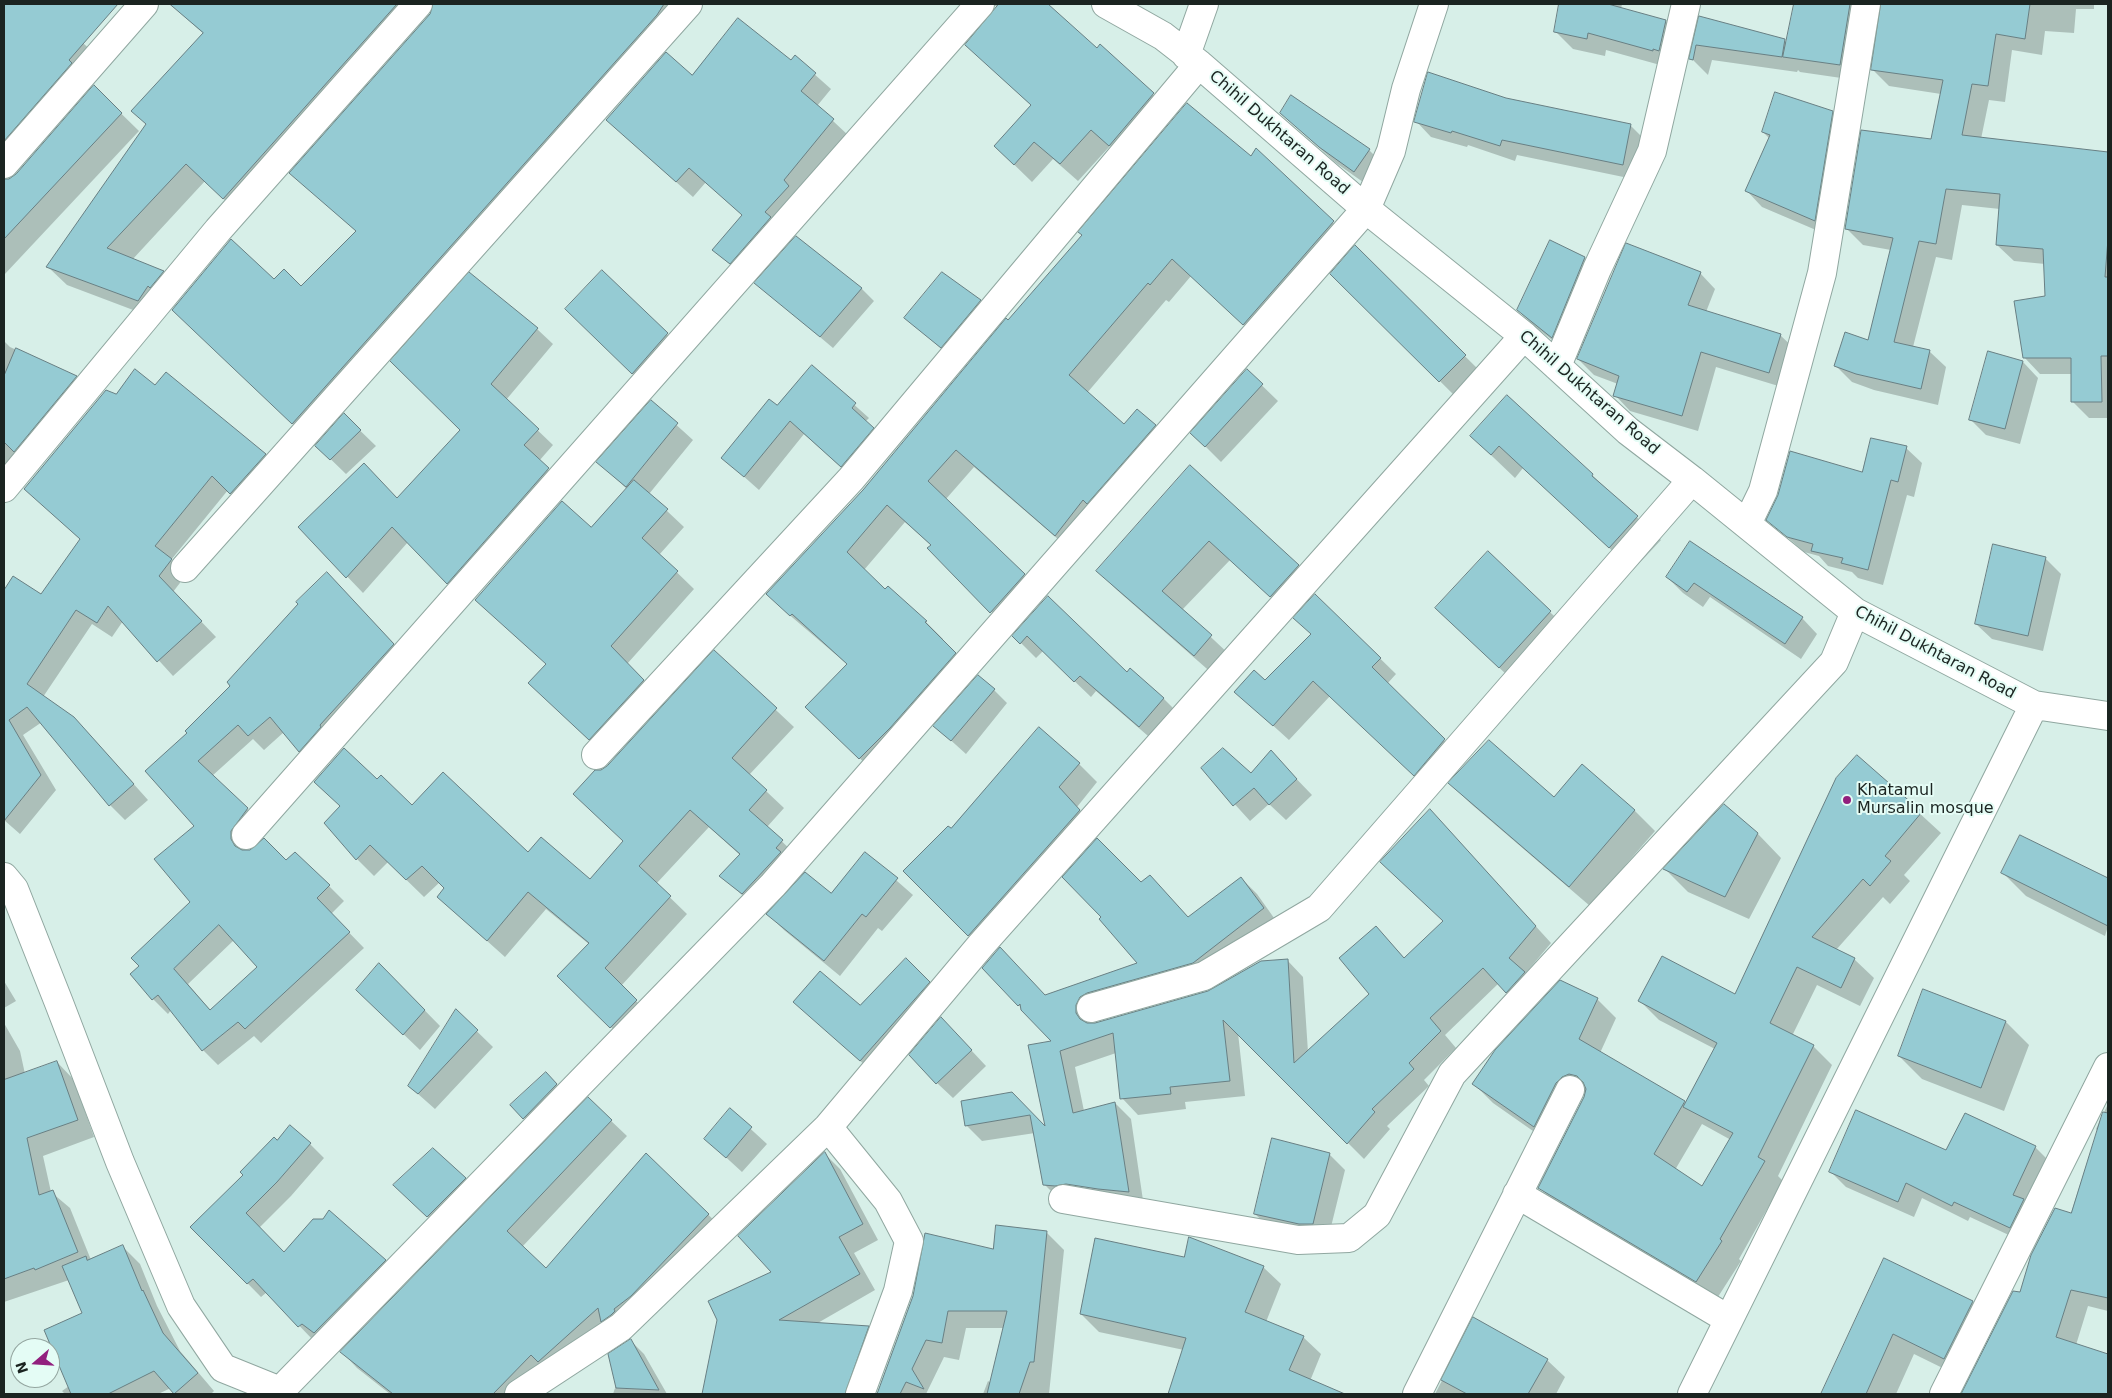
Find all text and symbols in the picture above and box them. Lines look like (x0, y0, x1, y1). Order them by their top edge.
street label: Chihil Dukhtaran Road (1205, 67, 1353, 199)
street label: Chihil Dukhtaran Road (1515, 327, 1663, 459)
street label: Chihil Dukhtaran Road (1851, 602, 2019, 704)
place label: Khatamul Mursalin mosque (1857, 781, 1994, 819)
marker: Khatamul Mursalin mosque (1841, 794, 1853, 806)
north arrow (10, 1338, 60, 1388)
text: N (12, 1359, 31, 1376)

